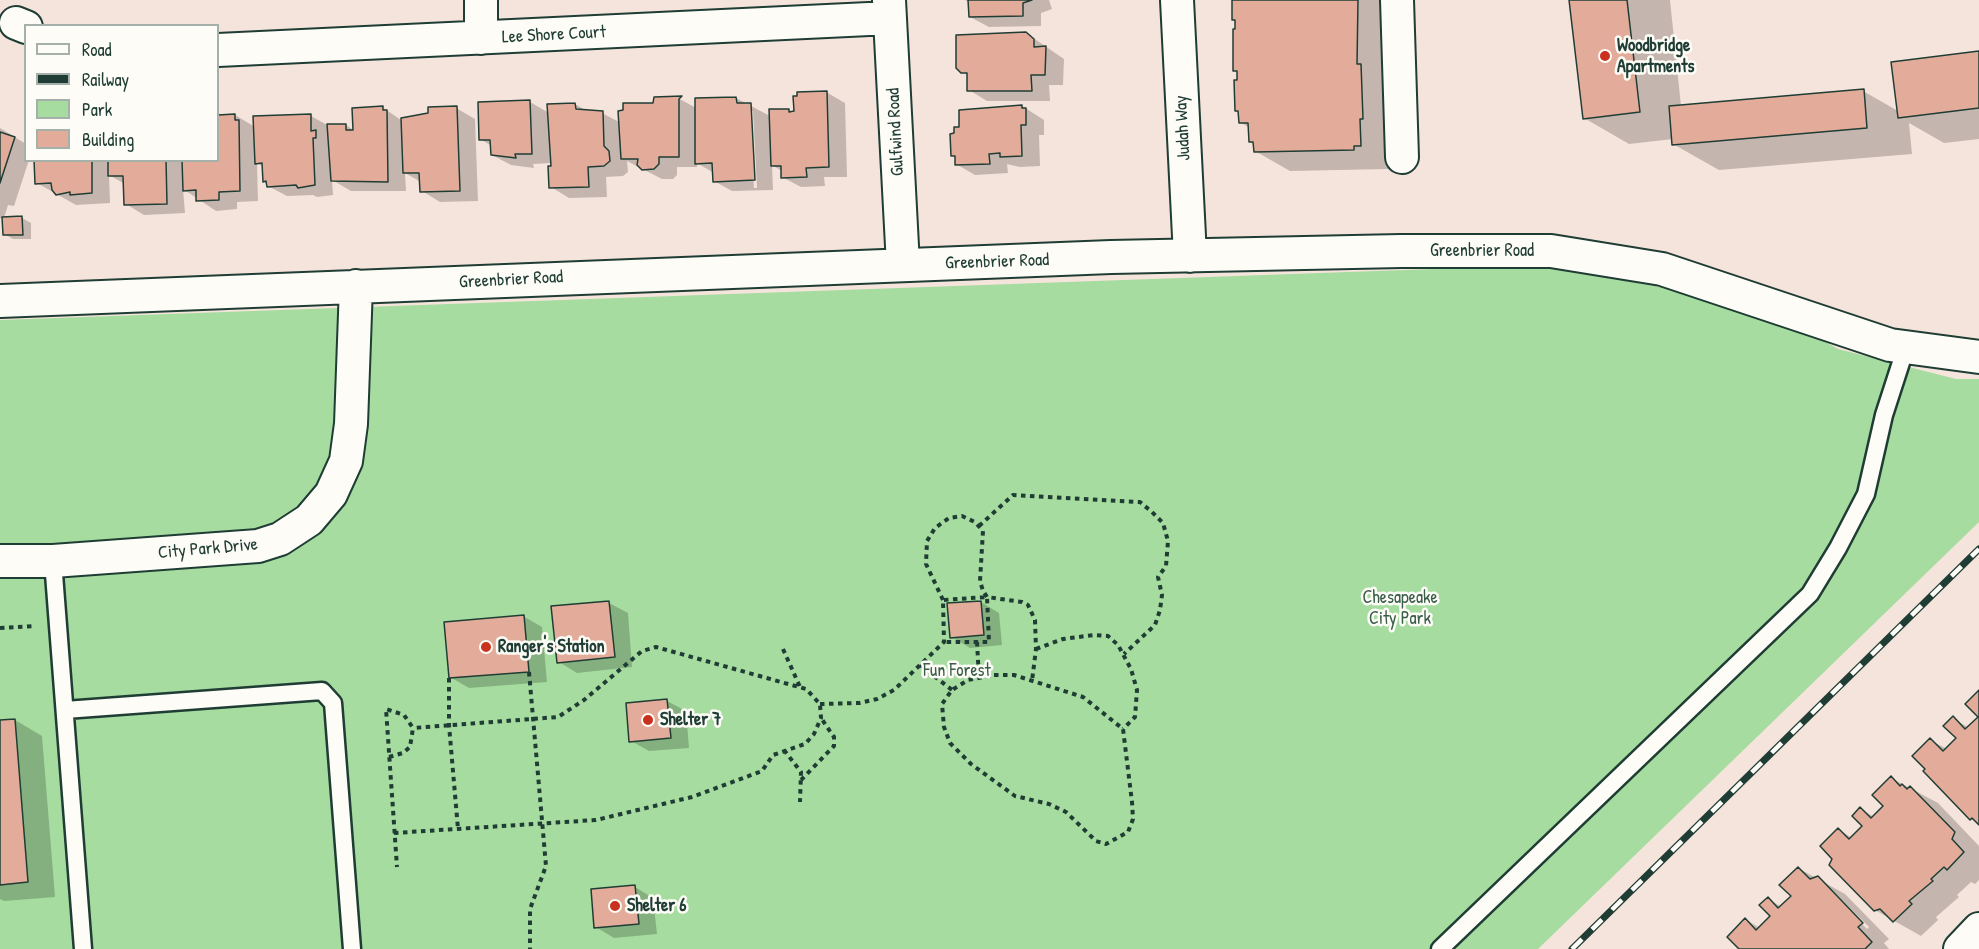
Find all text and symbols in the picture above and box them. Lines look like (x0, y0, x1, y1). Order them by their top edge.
street label: Lee Shore Court (502, 21, 606, 49)
legend (24, 24, 219, 162)
place label: Woodbridge Apartments (1617, 35, 1694, 78)
text: Road (82, 37, 112, 62)
marker: Woodbridge Apartments (1598, 49, 1612, 63)
text: Railway (82, 67, 129, 92)
street label: Gulfwind Road (883, 87, 909, 177)
street label: Judah Way (1171, 95, 1195, 161)
text: Park (82, 97, 112, 122)
text: Building (82, 127, 134, 152)
street label: Greenbrier Road (1430, 240, 1534, 262)
street label: Greenbrier Road (945, 249, 1049, 275)
street label: Greenbrier Road (458, 266, 564, 294)
street label: City Park Drive (157, 534, 259, 564)
park label: Chesapeake City Park (1362, 587, 1438, 630)
place label: Ranger's Station (498, 636, 605, 658)
marker: Ranger's Station (479, 640, 493, 654)
park label: Fun Forest (923, 660, 991, 682)
place label: Shelter 7 (660, 709, 721, 731)
marker: Shelter 7 (641, 713, 655, 727)
place label: Shelter 6 (627, 895, 686, 917)
marker: Shelter 6 (608, 899, 622, 913)

